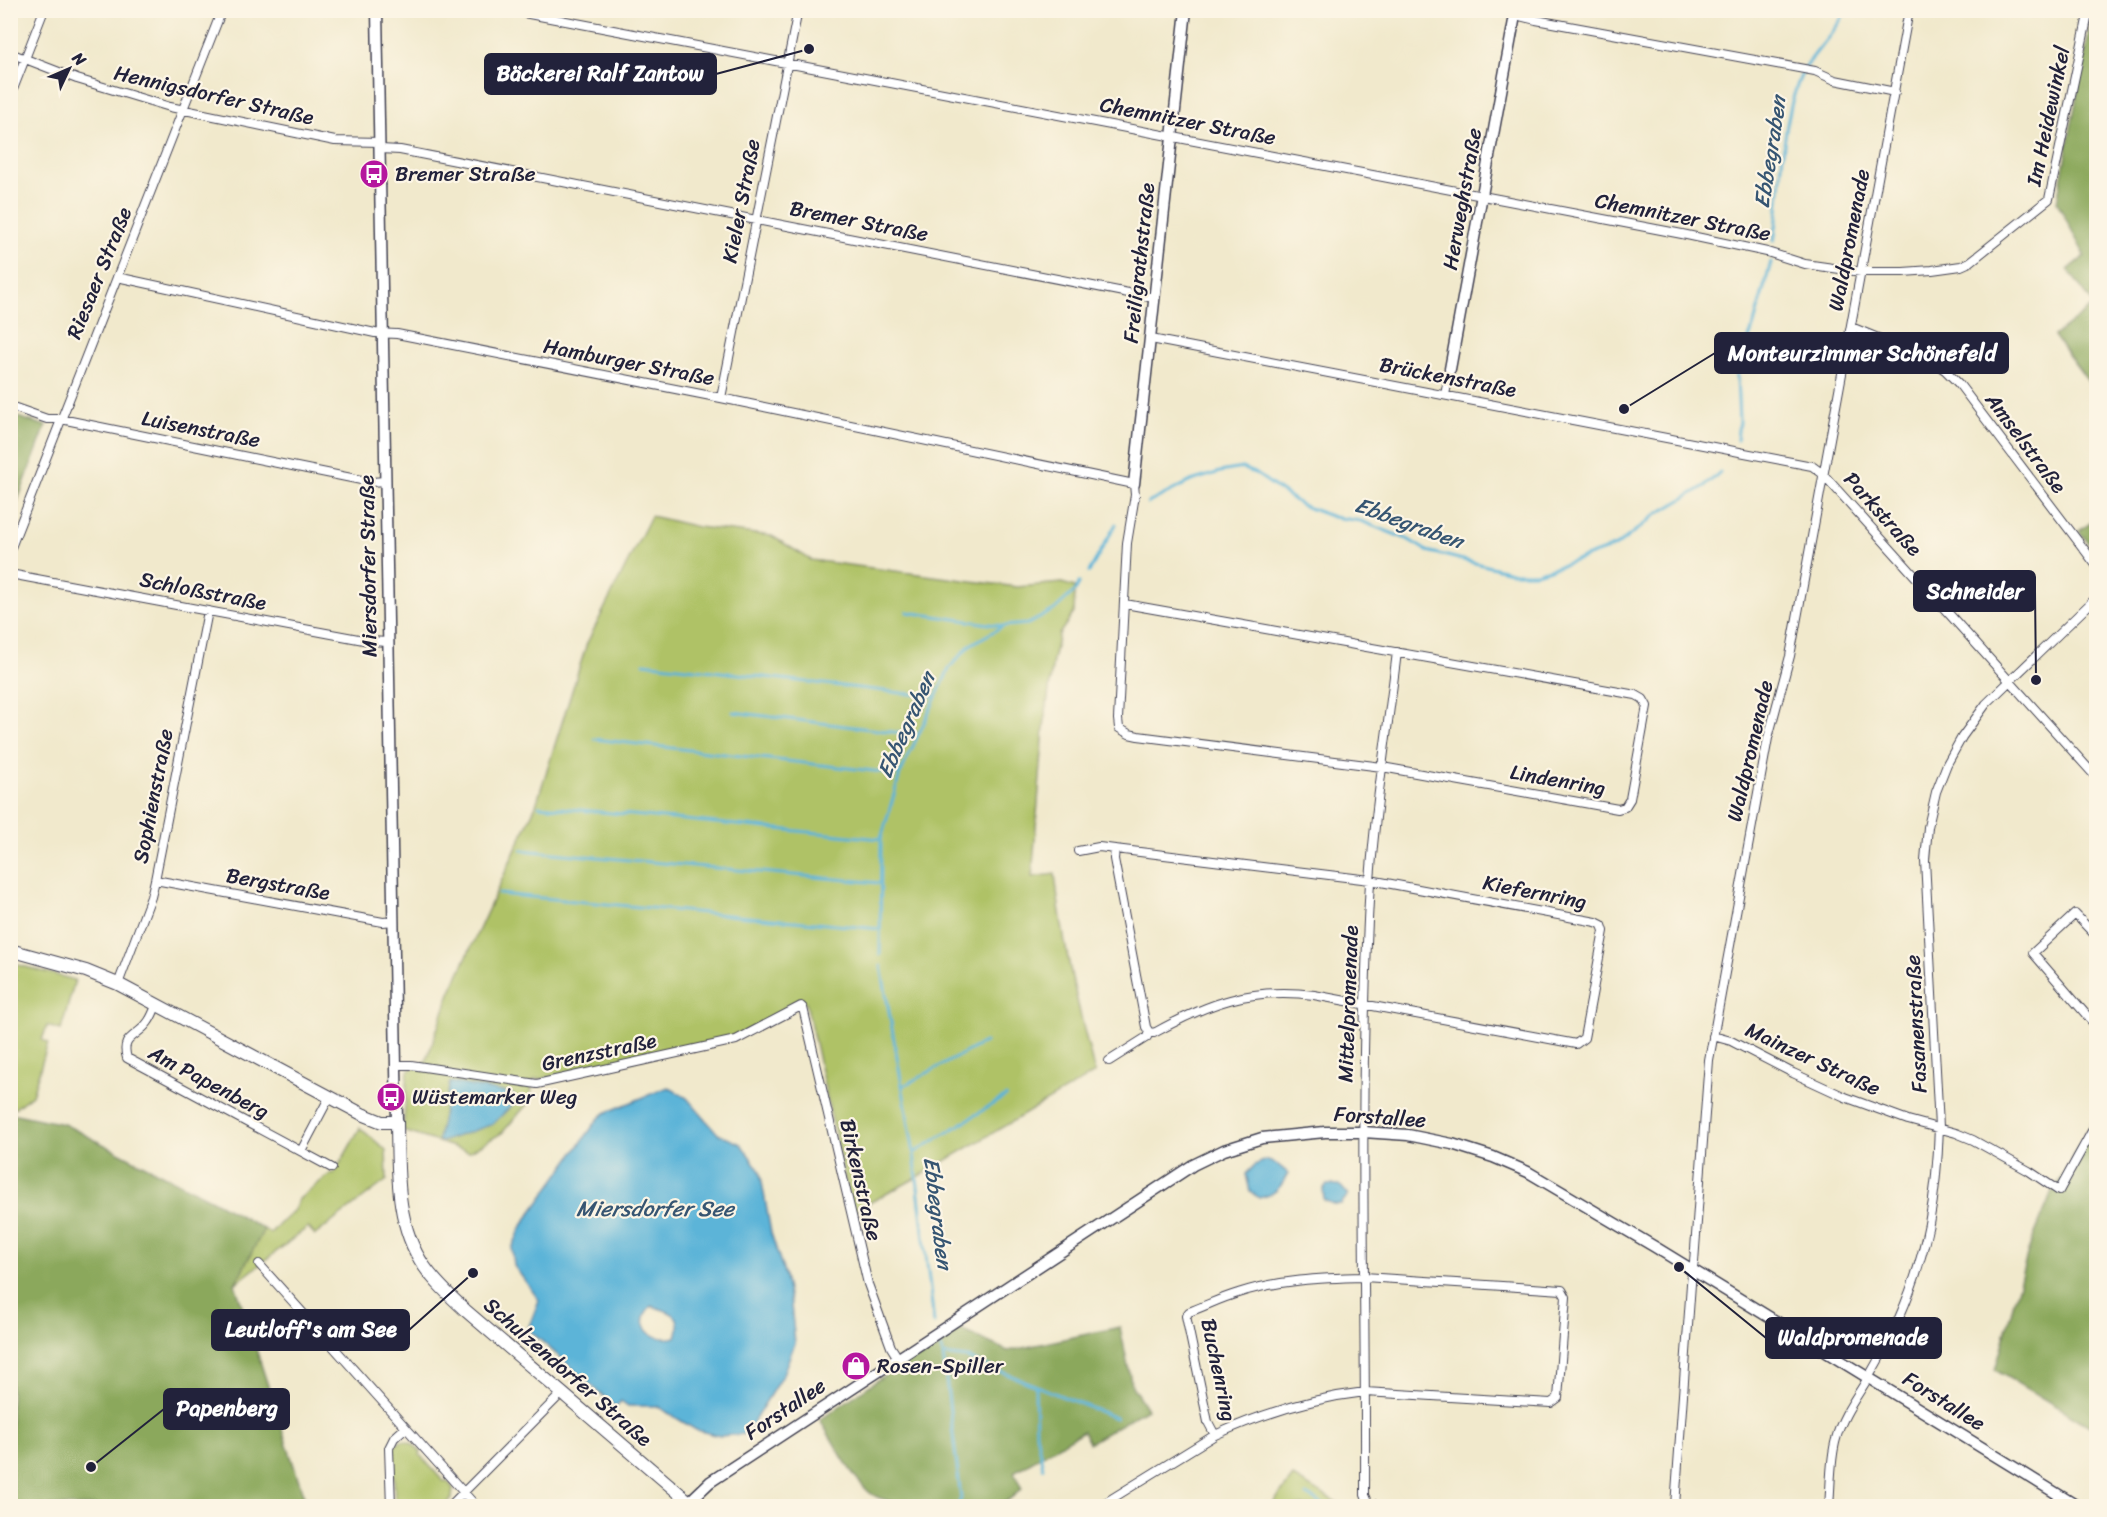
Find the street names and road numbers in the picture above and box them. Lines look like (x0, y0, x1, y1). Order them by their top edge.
street label: Im Heidewinkel (2014, 42, 2082, 190)
street label: Hennigsdorfer Straße (110, 54, 318, 136)
street label: Chemnitzer Straße (1097, 85, 1279, 157)
street label: Herweghstraße (1431, 125, 1493, 273)
street label: Kieler Straße (710, 136, 772, 266)
street label: Waldpromenade (1817, 165, 1881, 314)
street label: Freiligrathstraße (1112, 181, 1166, 345)
street label: Chemnitzer Straße (1592, 181, 1774, 253)
street label: Bremer Straße (786, 189, 932, 253)
street label: Riesaer Straße (55, 201, 143, 345)
street label: Hamburger Straße (540, 327, 718, 397)
street label: Brückenstraße (1376, 345, 1520, 409)
street label: Amselstraße (1974, 383, 2077, 502)
street label: Luisenstraße (138, 399, 264, 459)
street label: Parkstraße (1834, 462, 1932, 566)
street label: Miersdorfer Straße (347, 475, 389, 657)
street label: Schloßstraße (136, 560, 270, 622)
street label: Waldpromenade (1715, 676, 1785, 826)
street label: Sophienstraße (121, 725, 185, 867)
street label: Lindenring (1507, 753, 1609, 807)
street label: Bergstraße (223, 856, 333, 912)
street label: Kiefernring (1480, 863, 1590, 921)
street label: Mittelpromenade (1326, 925, 1370, 1083)
street label: Fasanenstraße (1893, 954, 1939, 1094)
street label: Mainzer Straße (1739, 1011, 1887, 1107)
street label: Grenzstraße (538, 1021, 660, 1083)
street label: Am Papenberg (141, 1034, 277, 1130)
street label: Forstallee (1333, 1095, 1428, 1139)
street label: Birkenstraße (829, 1115, 894, 1245)
street label: Schulzendorfer Straße (475, 1287, 661, 1457)
street label: Buchenring (1190, 1315, 1248, 1425)
street label: Forstallee (1895, 1360, 1993, 1442)
street label: Forstallee (736, 1367, 834, 1451)

